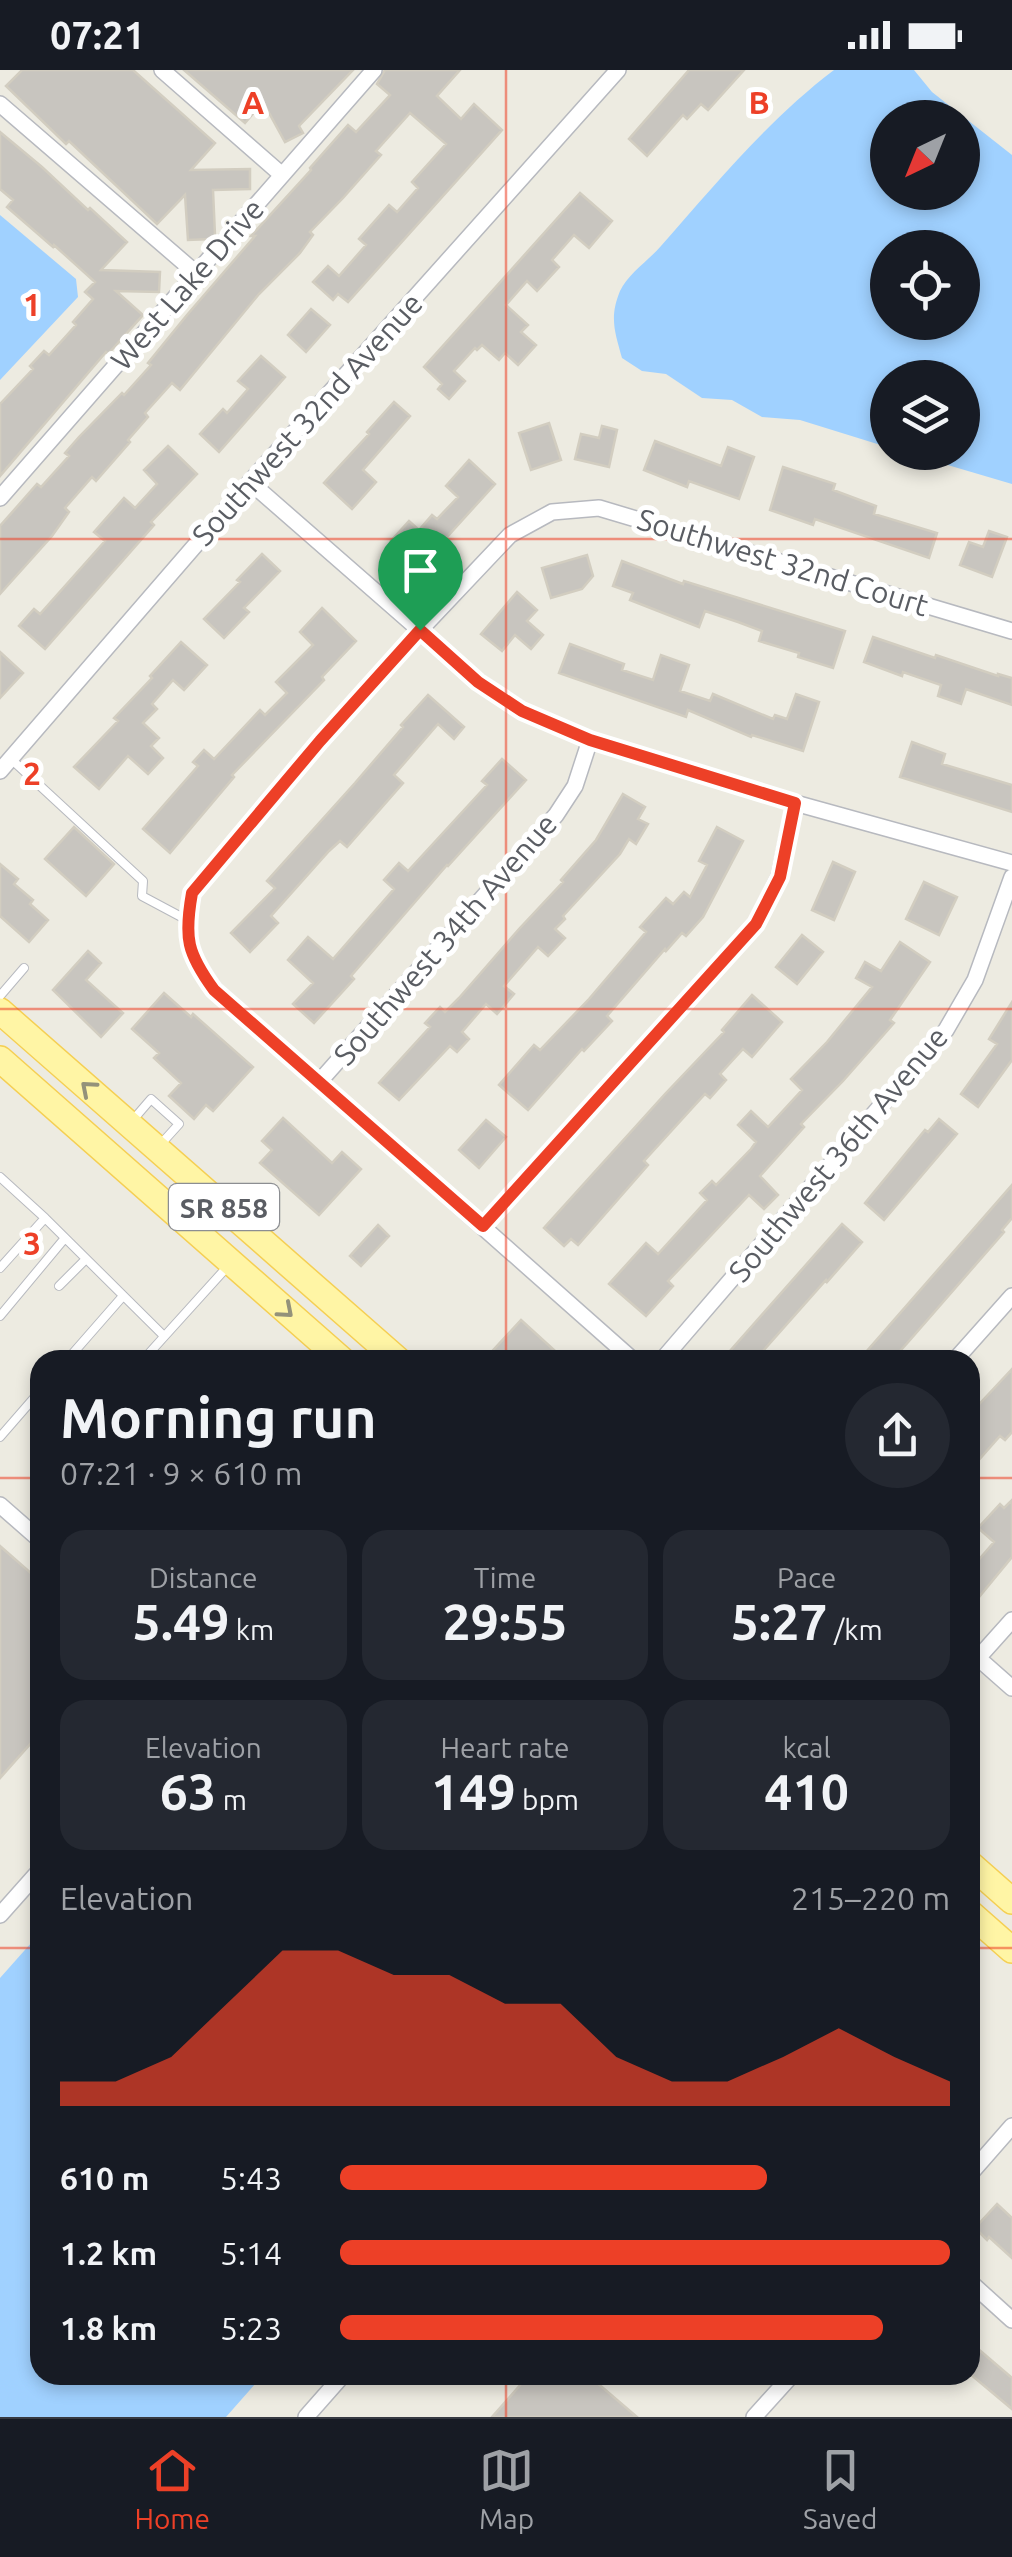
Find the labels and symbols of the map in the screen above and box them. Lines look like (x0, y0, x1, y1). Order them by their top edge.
text: A (242, 84, 265, 120)
text: B (748, 84, 770, 120)
north arrow (870, 100, 980, 210)
street label: West Lake Drive (104, 192, 270, 376)
text: 1 (23, 286, 41, 322)
street label: Southwest 32nd Avenue (185, 286, 429, 552)
street label: Southwest 32nd Court (633, 502, 933, 623)
pin (378, 528, 463, 631)
text: 2 (23, 755, 41, 791)
street label: Southwest 34th Avenue (327, 807, 563, 1071)
street label: Southwest 36th Avenue (722, 1020, 954, 1288)
one-way arrow (81, 1081, 100, 1099)
road number: SR 858 (169, 1184, 279, 1230)
text: 3 (23, 1225, 41, 1261)
one-way arrow (275, 1300, 293, 1318)

